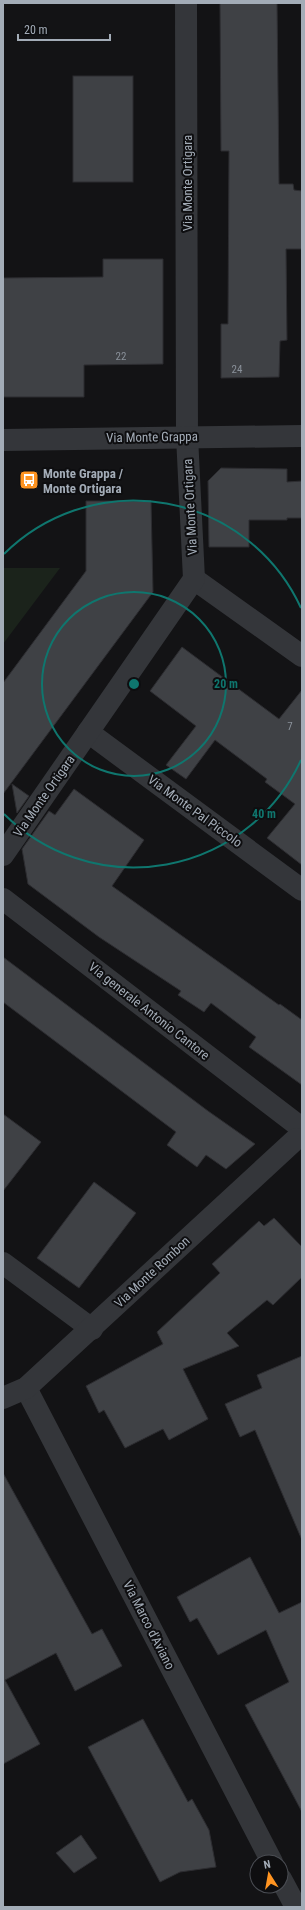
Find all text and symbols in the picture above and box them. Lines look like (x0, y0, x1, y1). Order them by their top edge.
scale bar (18, 16, 110, 42)
text: 20 m (24, 23, 48, 37)
street label: Via Monte Ortigara (180, 135, 195, 231)
house number: 22 (116, 350, 126, 363)
house number: 24 (232, 363, 243, 376)
street label: Via Monte Grappa (106, 429, 198, 445)
street label: Via Monte Ortigara (180, 458, 200, 556)
place label: Monte Grappa / Monte Ortigara (43, 466, 124, 496)
bus stop icon: Monte Grappa / Monte Ortigara (18, 469, 40, 491)
centre of rings (127, 677, 141, 691)
text: 20 m (214, 677, 238, 691)
house number: 7 (287, 720, 293, 733)
street label: Via Monte Ortigara (10, 752, 78, 840)
street label: Via Monte Pal Piccolo (145, 772, 245, 850)
text: 40 m (252, 807, 276, 821)
street label: Via generale Antonio Cantore (86, 959, 212, 1063)
street label: Via Monte Rombon (111, 1233, 193, 1311)
street label: Via Marco d'Aviano (120, 1578, 178, 1672)
north arrow (249, 1854, 289, 1894)
text: N (263, 1858, 272, 1872)

